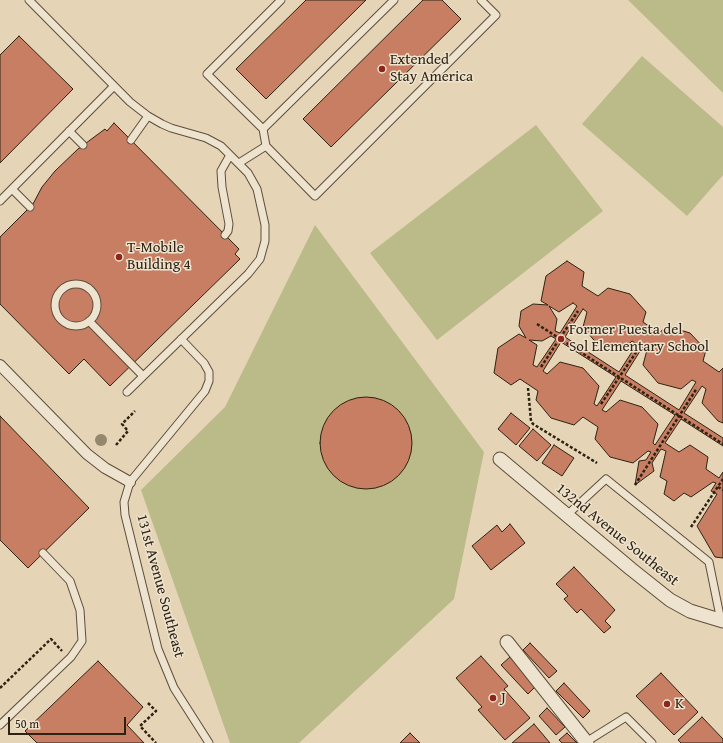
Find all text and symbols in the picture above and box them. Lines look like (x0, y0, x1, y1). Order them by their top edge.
place label: Extended Stay America (390, 51, 473, 86)
marker: Extended Stay America (377, 64, 387, 74)
place label: T-Mobile Building 4 (127, 239, 191, 274)
marker: T-Mobile Building 4 (114, 252, 124, 262)
place label: Former Puesta del Sol Elementary School (569, 321, 709, 356)
marker: Former Puesta del Sol Elementary School (556, 334, 566, 344)
street label: 132nd Avenue Southeast (552, 480, 682, 590)
street label: 131st Avenue Southeast (132, 512, 188, 660)
place label: J (501, 689, 506, 707)
marker: J (488, 693, 498, 703)
place label: K (675, 695, 684, 713)
marker: K (662, 699, 672, 709)
scale bar (10, 709, 128, 735)
text: 50 m (15, 715, 39, 732)

